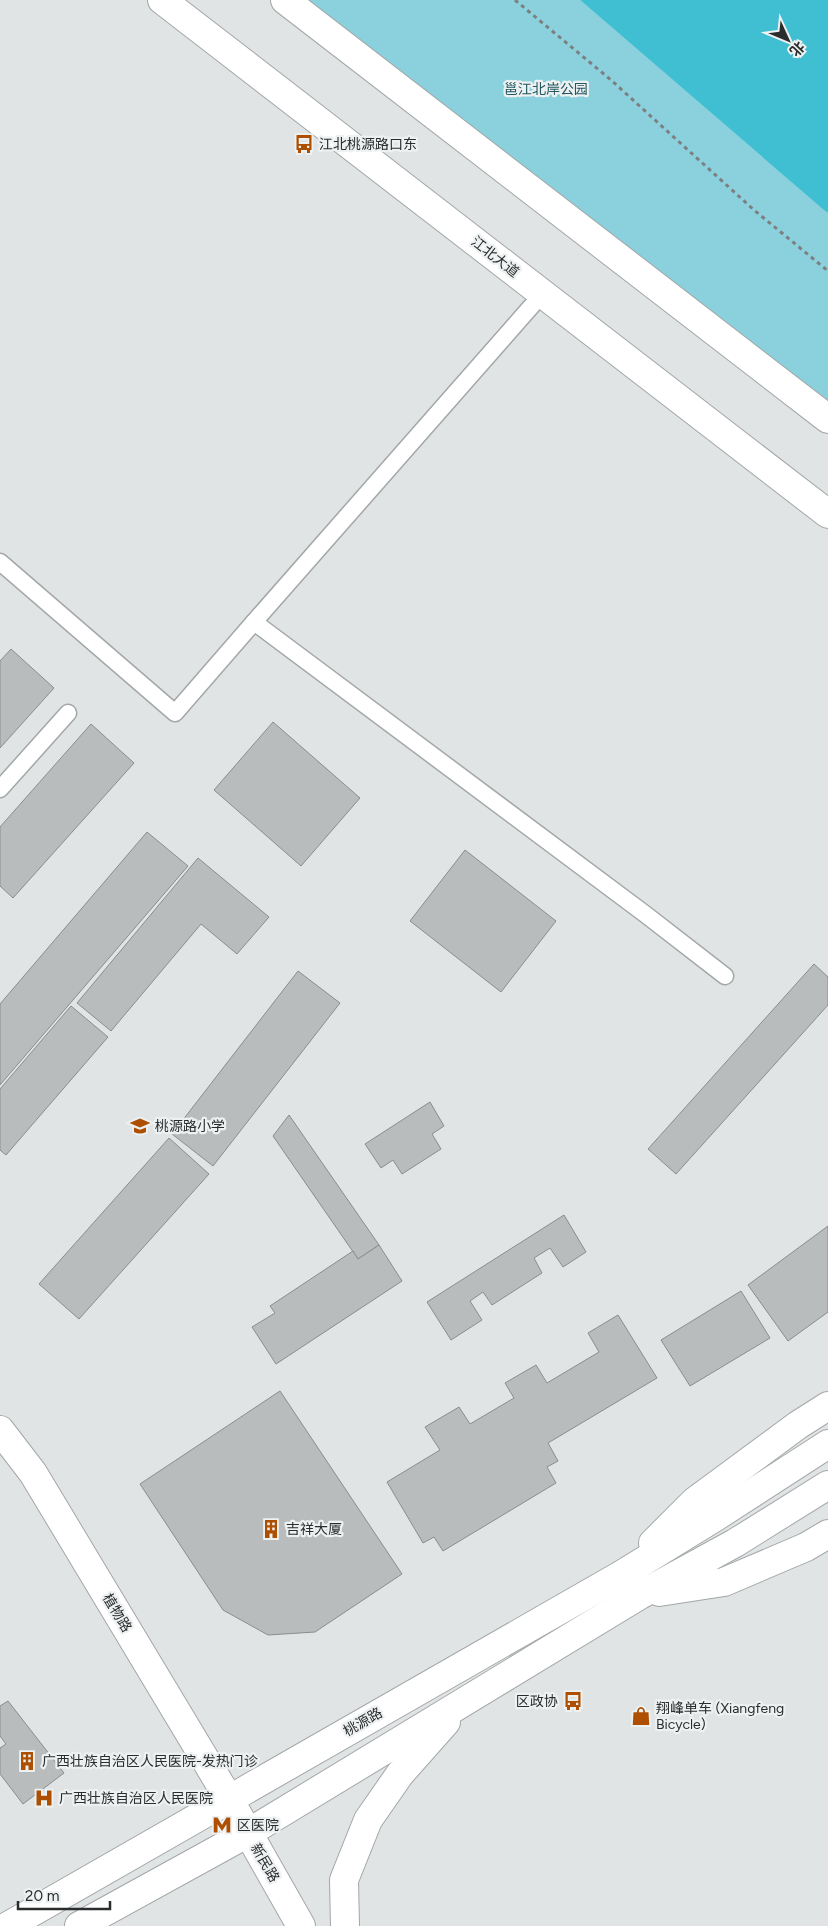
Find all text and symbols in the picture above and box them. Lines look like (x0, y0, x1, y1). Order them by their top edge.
north arrow (763, 15, 813, 65)
text: 北 (786, 38, 808, 60)
park label: 邕江北岸公园 (504, 81, 588, 98)
bus stop icon: 江北桃源路口东 (293, 133, 315, 155)
place label: 江北桃源路口东 (319, 136, 417, 153)
street label: 江北大道 (468, 233, 522, 281)
school or university icon: 桃源路小学 (129, 1115, 151, 1137)
place label: 桃源路小学 (155, 1118, 225, 1135)
building icon: 吉祥大厦 (260, 1518, 282, 1540)
place label: 吉祥大厦 (286, 1521, 342, 1538)
street label: 植物路 (99, 1591, 135, 1635)
bus stop icon: 区政协 (562, 1690, 584, 1712)
place label: 区政协 (516, 1693, 558, 1710)
place label: 翔峰单车 (Xiangfeng Bicycle) (656, 1700, 784, 1733)
street label: 桃源路 (341, 1704, 385, 1740)
shop icon: 翔峰单车 (Xiangfeng Bicycle) (630, 1705, 652, 1727)
building icon: 广西壮族自治区人民医院-发热门诊 (16, 1750, 38, 1772)
place label: 广西壮族自治区人民医院-发热门诊 (42, 1753, 258, 1770)
hospital icon: 广西壮族自治区人民医院 (33, 1787, 55, 1809)
place label: 广西壮族自治区人民医院 (59, 1790, 213, 1807)
metro station icon: 区医院 (211, 1814, 233, 1836)
place label: 区医院 (237, 1817, 279, 1834)
street label: 新民路 (247, 1841, 283, 1885)
scale bar (18, 1878, 110, 1910)
text: 20 m (25, 1887, 59, 1905)

